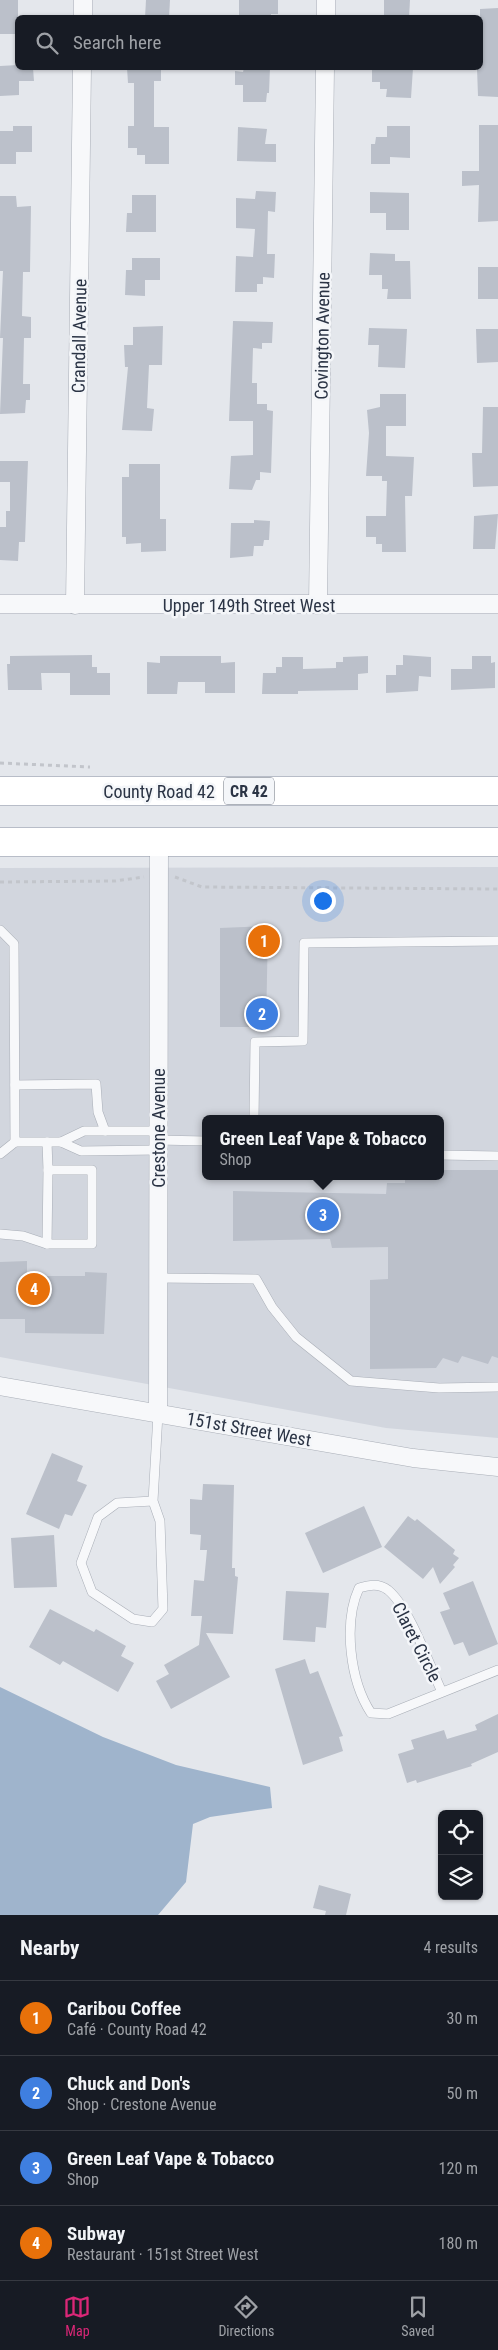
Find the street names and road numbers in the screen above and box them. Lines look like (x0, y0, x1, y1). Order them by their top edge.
street label: Covington Avenue (310, 272, 334, 400)
street label: Crandall Avenue (68, 279, 90, 393)
street label: Upper 149th Street West (163, 595, 335, 616)
road number: CR 42 (224, 778, 274, 804)
street label: County Road 42 (103, 781, 215, 802)
street label: Crestone Avenue (148, 1068, 169, 1188)
street label: 151st Street West (185, 1408, 313, 1450)
street label: Claret Circle (388, 1599, 446, 1685)

